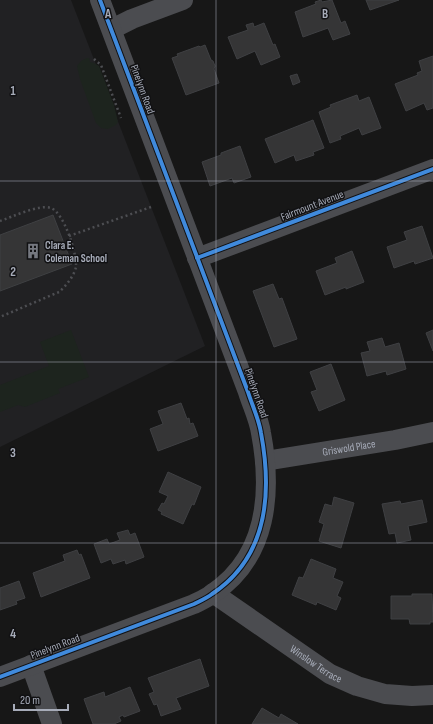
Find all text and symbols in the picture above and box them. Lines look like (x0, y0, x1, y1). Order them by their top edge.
text: A (104, 6, 112, 22)
text: B (322, 6, 328, 22)
street label: Pinelynn Road (128, 63, 158, 116)
text: 1 (10, 83, 16, 99)
street label: Fairmount Avenue (279, 187, 346, 223)
place label: Clara E. Coleman School (45, 239, 107, 265)
building icon: Clara E. Coleman School (24, 242, 42, 260)
text: 2 (10, 264, 16, 280)
street label: Pinelynn Road (242, 367, 271, 420)
street label: Griswold Place (322, 437, 376, 459)
text: 3 (10, 445, 16, 461)
text: 4 (10, 626, 16, 642)
street label: Pinelynn Road (29, 631, 82, 662)
street label: Winslow Terrace (287, 642, 344, 686)
scale bar (14, 686, 68, 712)
text: 20 m (20, 693, 40, 708)

